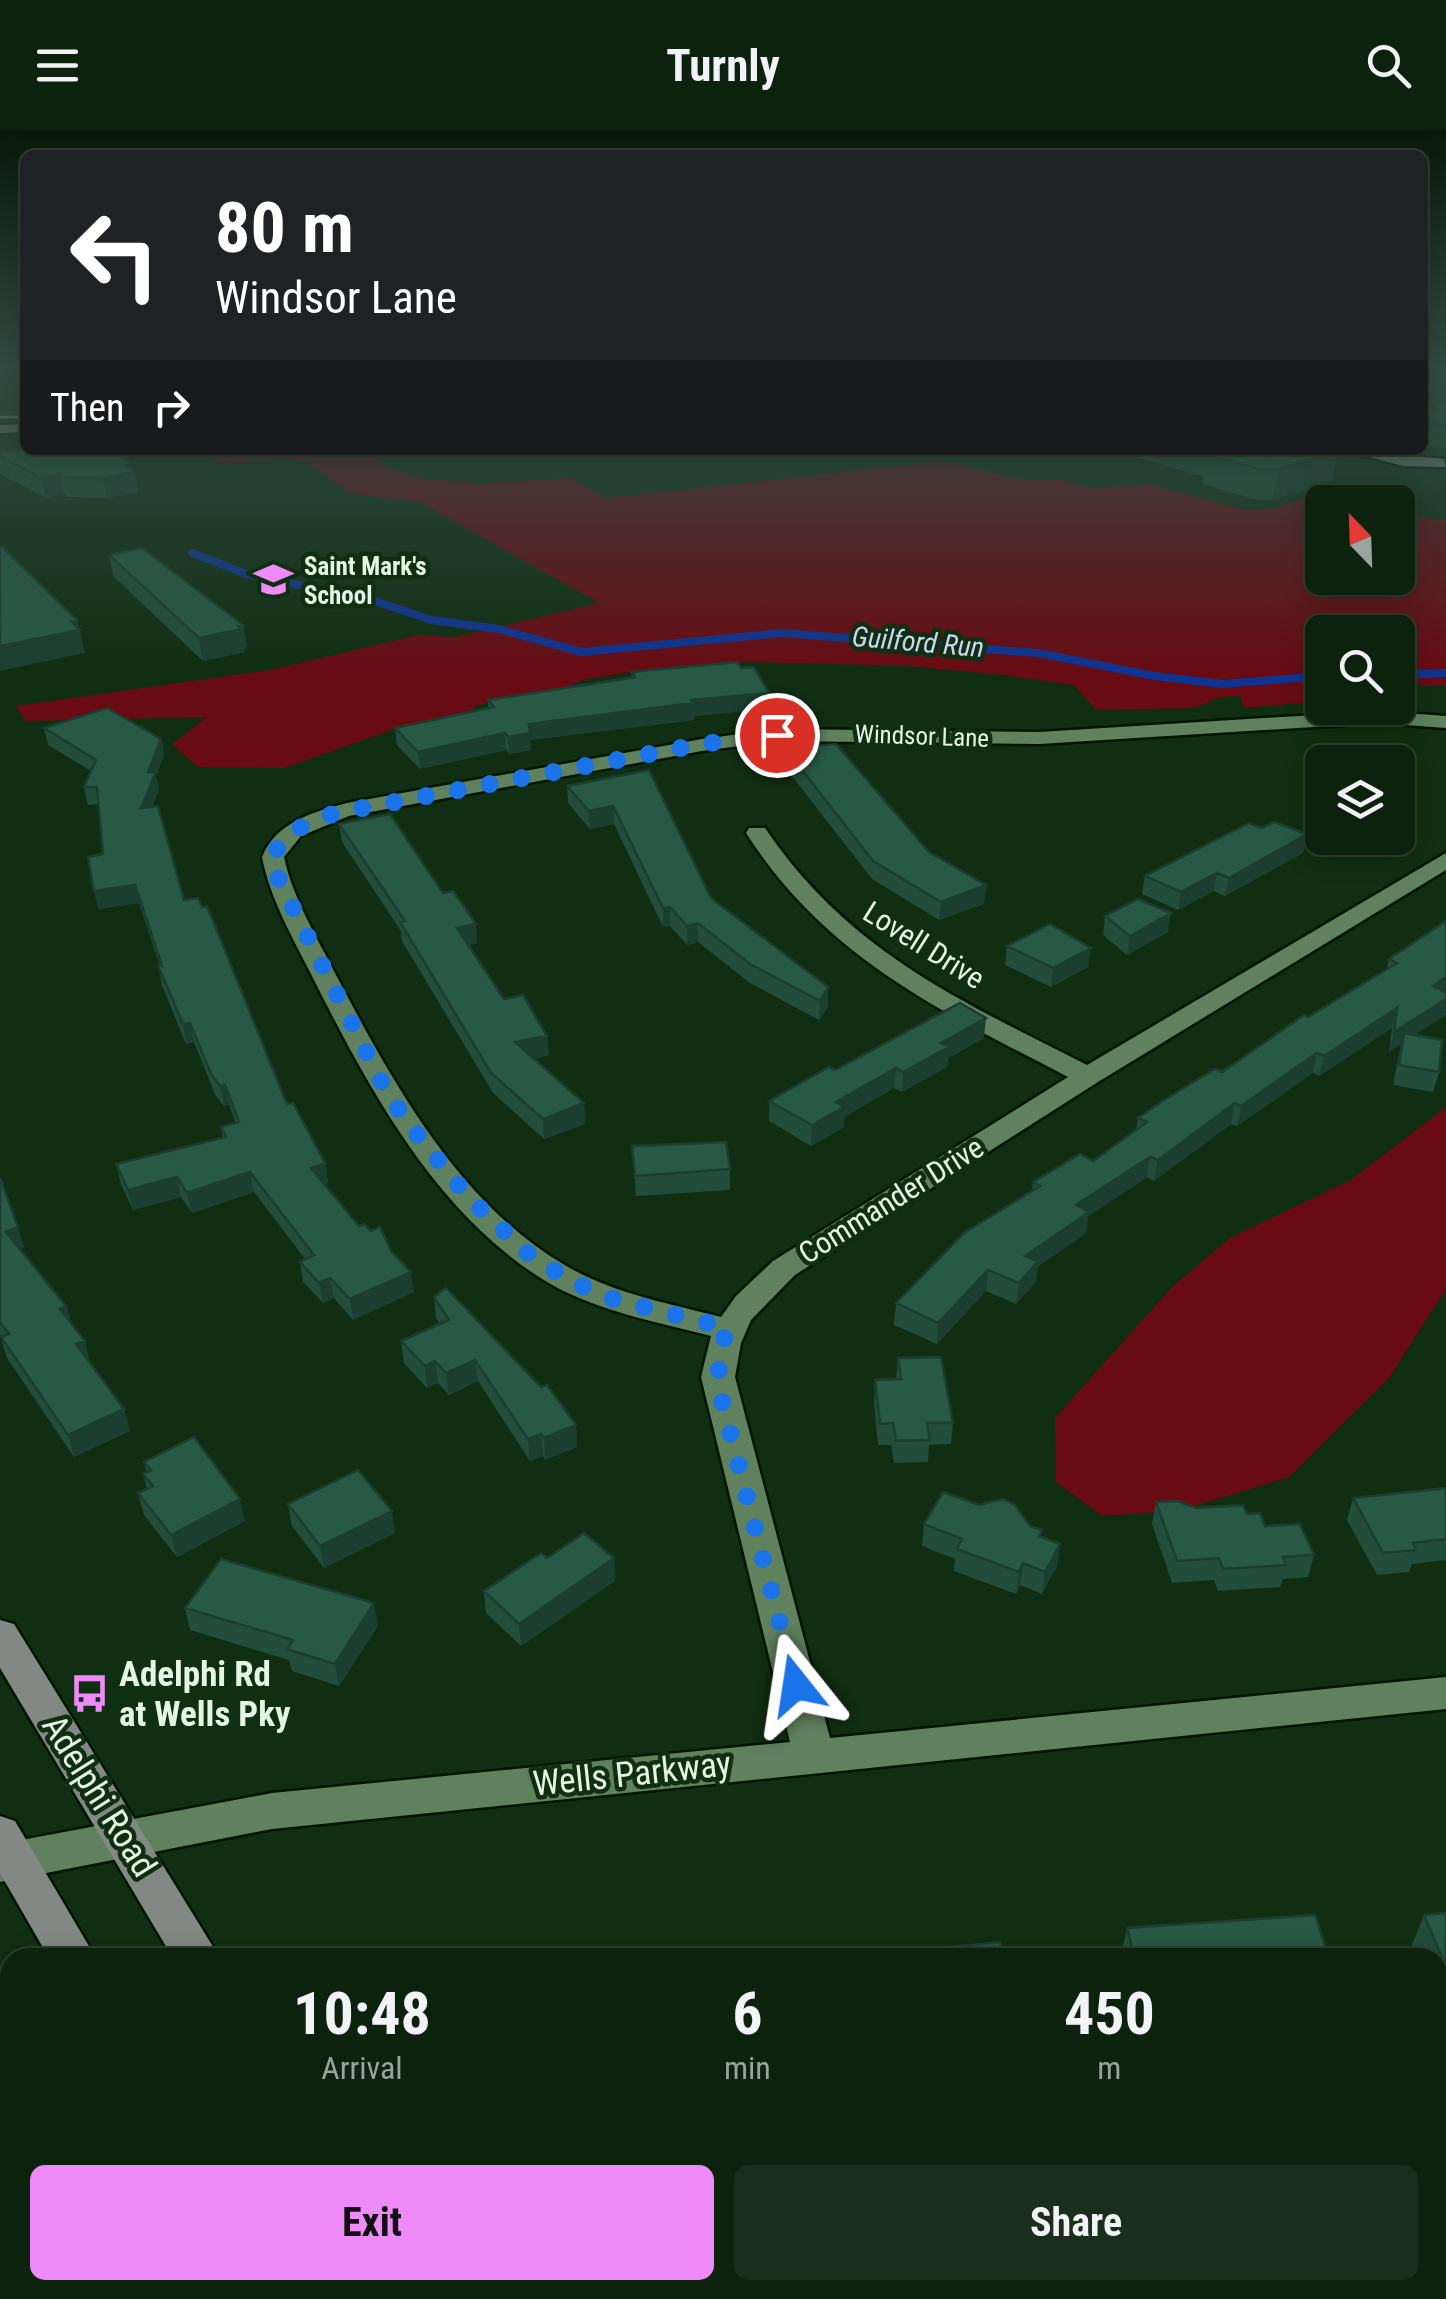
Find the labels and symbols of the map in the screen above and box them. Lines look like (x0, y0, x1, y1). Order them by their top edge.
north arrow (1305, 485, 1415, 595)
place label: Saint Mark's School (304, 552, 427, 610)
school or university icon: Saint Mark's School (253, 559, 295, 601)
water label: Guilford Run (851, 620, 985, 664)
pin (735, 693, 820, 778)
street label: Windsor Lane (854, 719, 990, 753)
street label: Lovell Drive (857, 894, 991, 996)
street label: Commander Drive (792, 1129, 990, 1271)
position arrow (744, 1633, 848, 1737)
place label: Adelphi Rd at Wells Pky (119, 1654, 291, 1735)
bus stop icon: Adelphi Rd at Wells Pky (68, 1673, 110, 1715)
street label: Adelphi Road (33, 1708, 165, 1884)
street label: Wells Parkway (531, 1743, 733, 1805)

